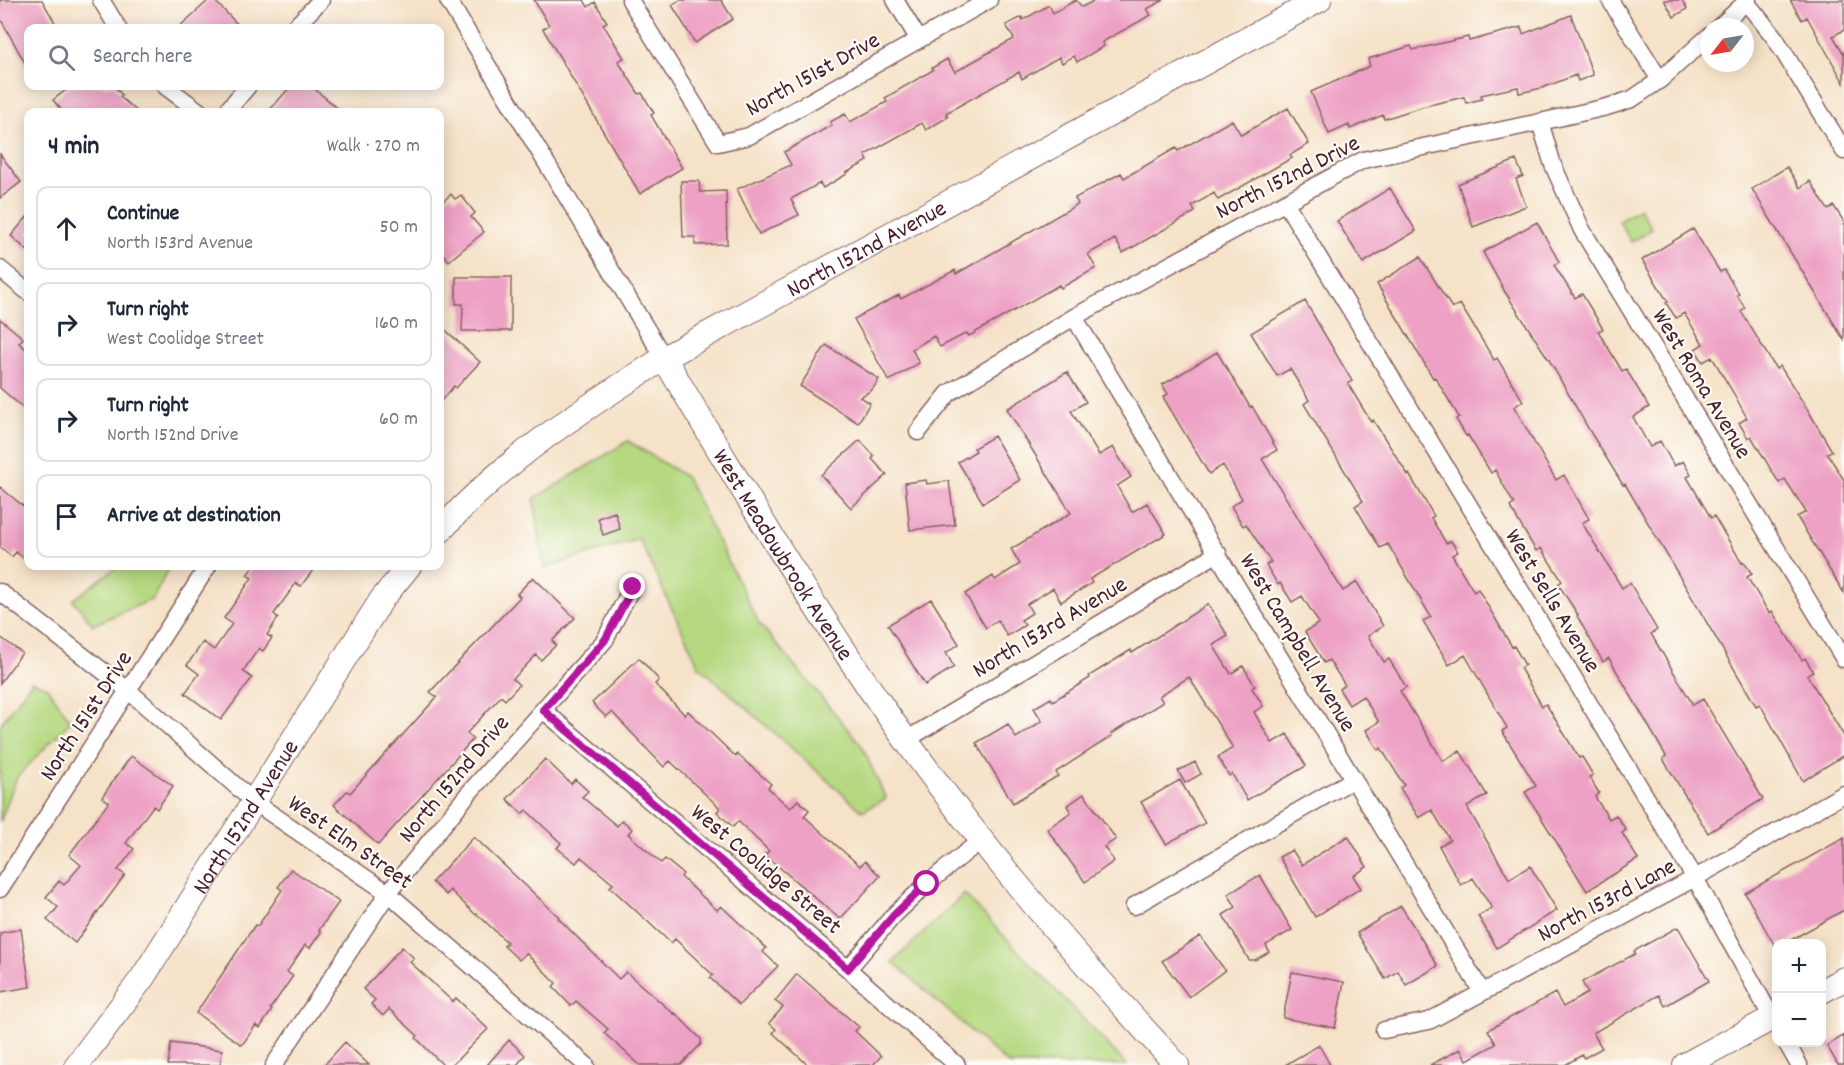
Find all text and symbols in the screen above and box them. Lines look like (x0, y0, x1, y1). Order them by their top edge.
north arrow (1700, 18, 1754, 72)
search box (24, 24, 444, 90)
street label: North 151st Drive (740, 25, 887, 127)
icon: search (45, 41, 78, 74)
text: Search here (93, 42, 192, 73)
street label: North 152nd Drive (1210, 128, 1366, 230)
text: 4 min (48, 129, 99, 166)
text: Walk · 270 m (327, 133, 420, 161)
street label: North 152nd Avenue (781, 193, 953, 308)
text: Continue (107, 199, 179, 230)
icon: ahead (50, 212, 83, 245)
text: 50 m (380, 214, 418, 242)
text: North 153rd Avenue (107, 230, 253, 258)
text: Turn right (107, 295, 189, 326)
street label: West Roma Avenue (1642, 303, 1759, 466)
icon: right (50, 308, 83, 341)
text: 160 m (375, 310, 418, 338)
text: West Coolidge Street (107, 326, 264, 354)
text: Turn right (107, 391, 189, 422)
icon: right (50, 404, 83, 437)
text: 60 m (379, 406, 418, 434)
text: North 152nd Drive (107, 422, 238, 450)
street label: West Meadowbrook Avenue (702, 444, 861, 668)
icon: arrive (50, 500, 83, 533)
text: Arrive at destination (107, 501, 281, 532)
street label: West Sells Avenue (1495, 523, 1608, 680)
street label: West Campbell Avenue (1230, 548, 1363, 739)
street label: North 153rd Avenue (967, 569, 1134, 688)
route end (619, 573, 645, 599)
street label: North 151st Drive (33, 645, 142, 788)
street label: North 152nd Drive (392, 709, 519, 851)
street label: North 152nd Avenue (185, 734, 309, 902)
street label: West Elm Street (280, 788, 419, 899)
street label: West Coolidge Street (682, 797, 848, 944)
street label: North 153rd Lane (1532, 851, 1683, 952)
route start (913, 870, 939, 896)
map controls (1772, 939, 1826, 1047)
button: + (1772, 939, 1826, 993)
button: − (1772, 993, 1826, 1047)

